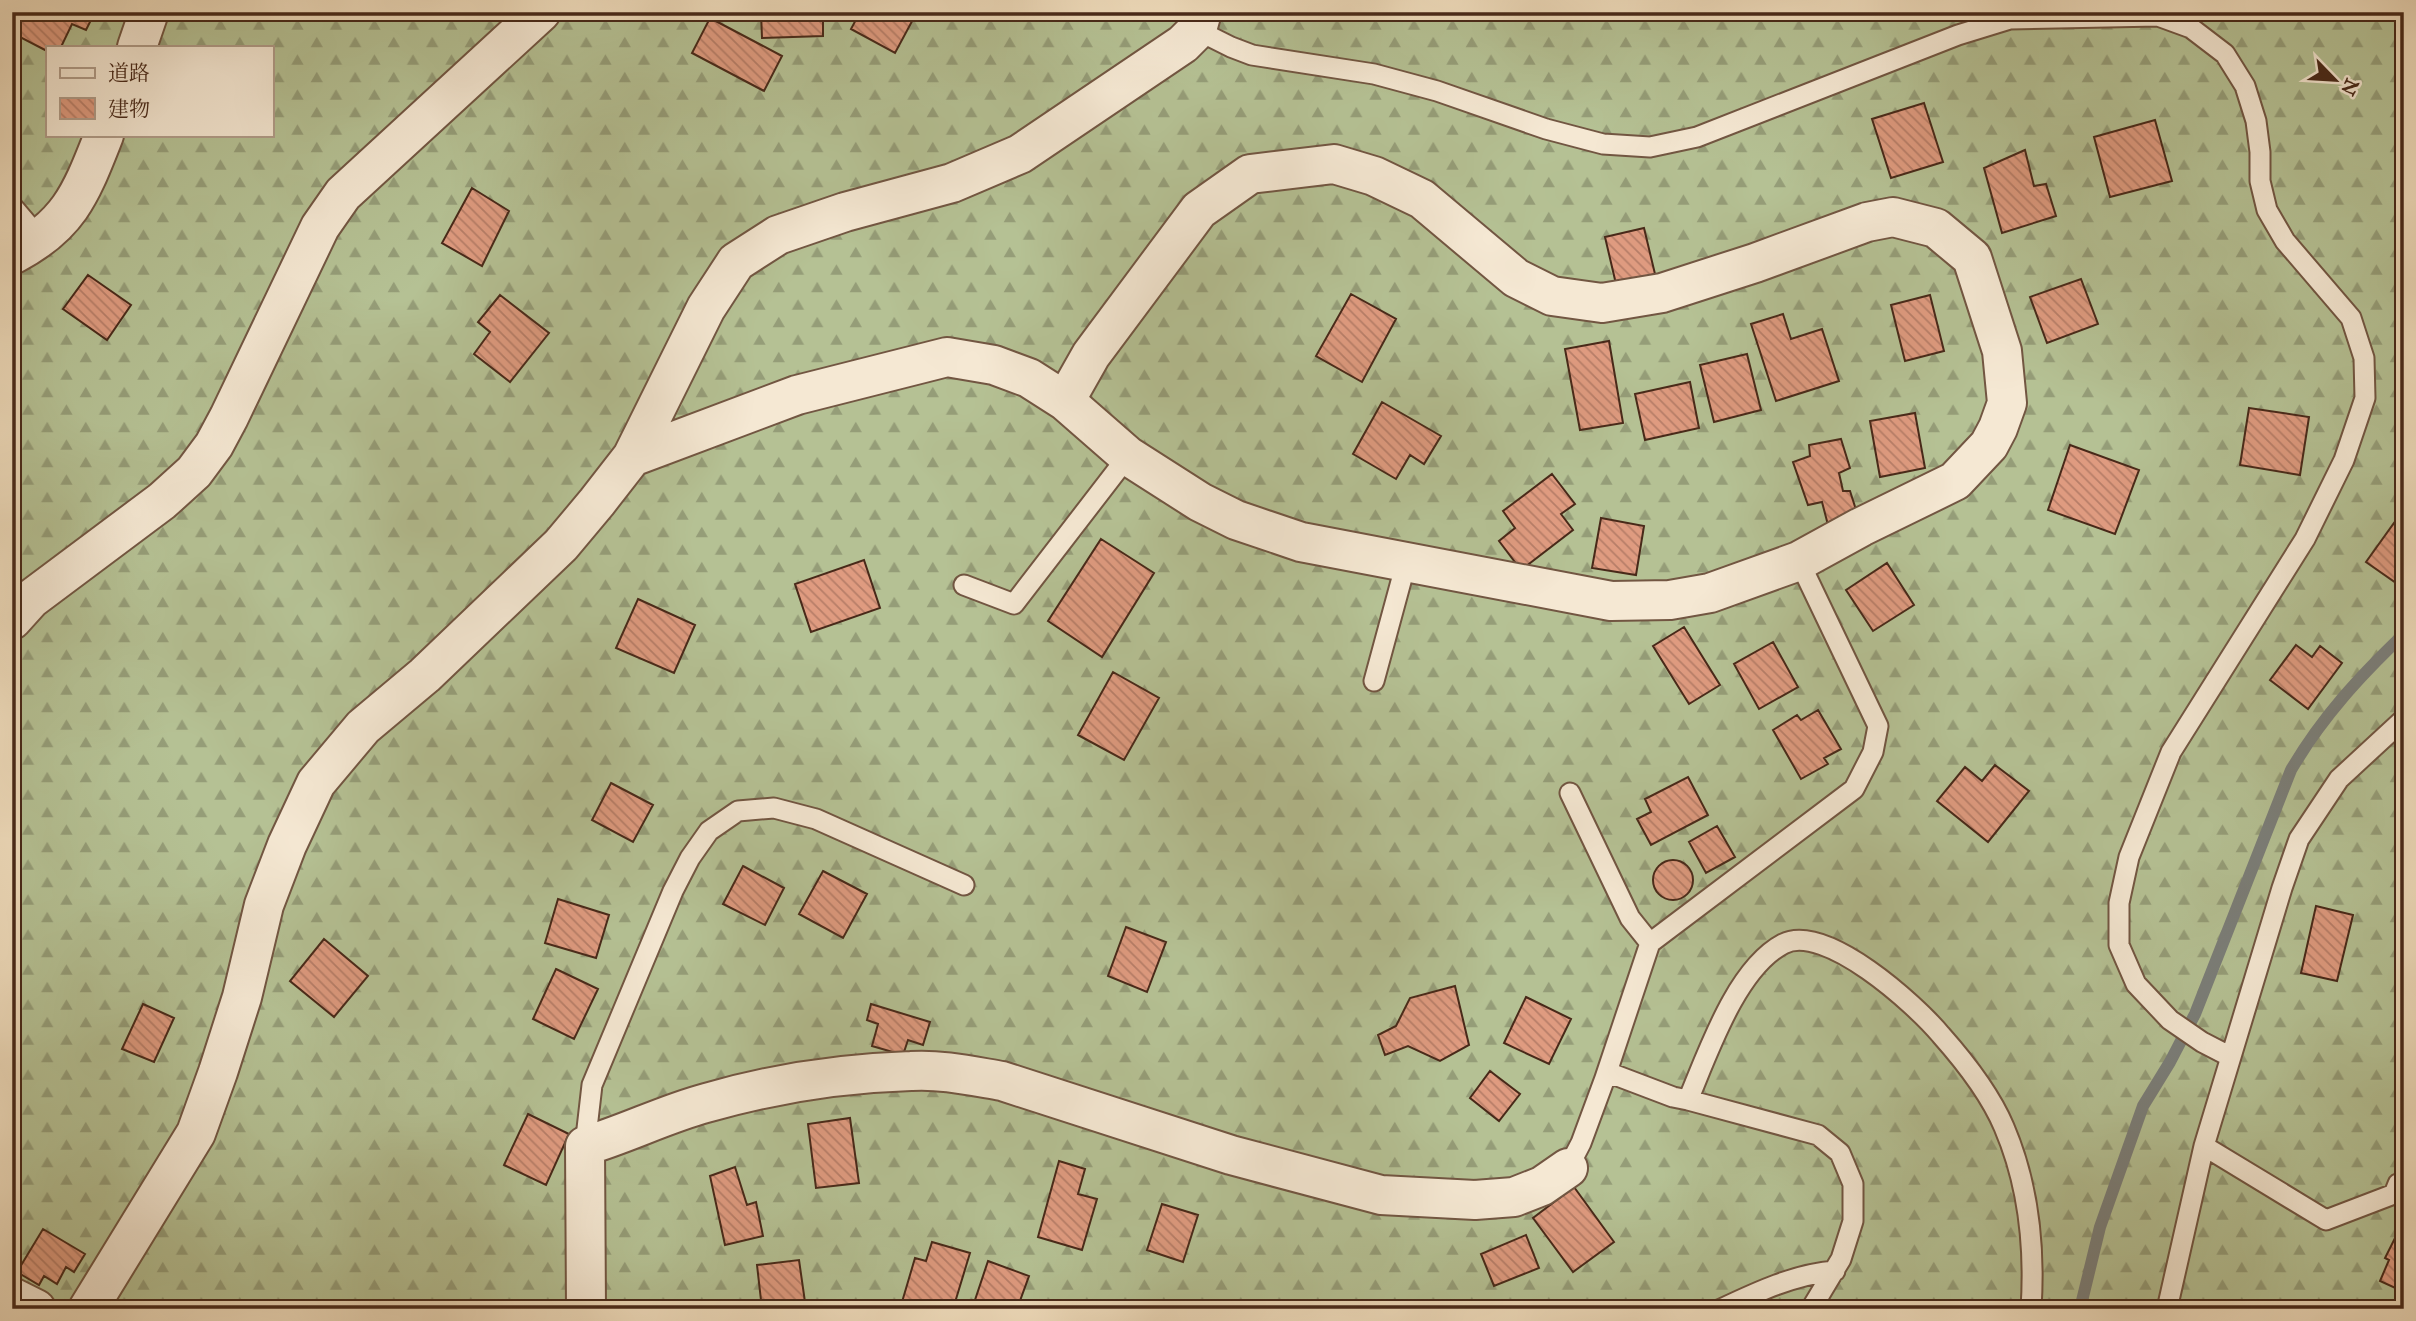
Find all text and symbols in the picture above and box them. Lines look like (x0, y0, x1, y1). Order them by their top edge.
legend (46, 46, 273, 136)
north arrow (2300, 46, 2370, 116)
text: 道路 (108, 60, 150, 86)
text: N (2336, 75, 2364, 99)
text: 建物 (108, 96, 150, 122)

